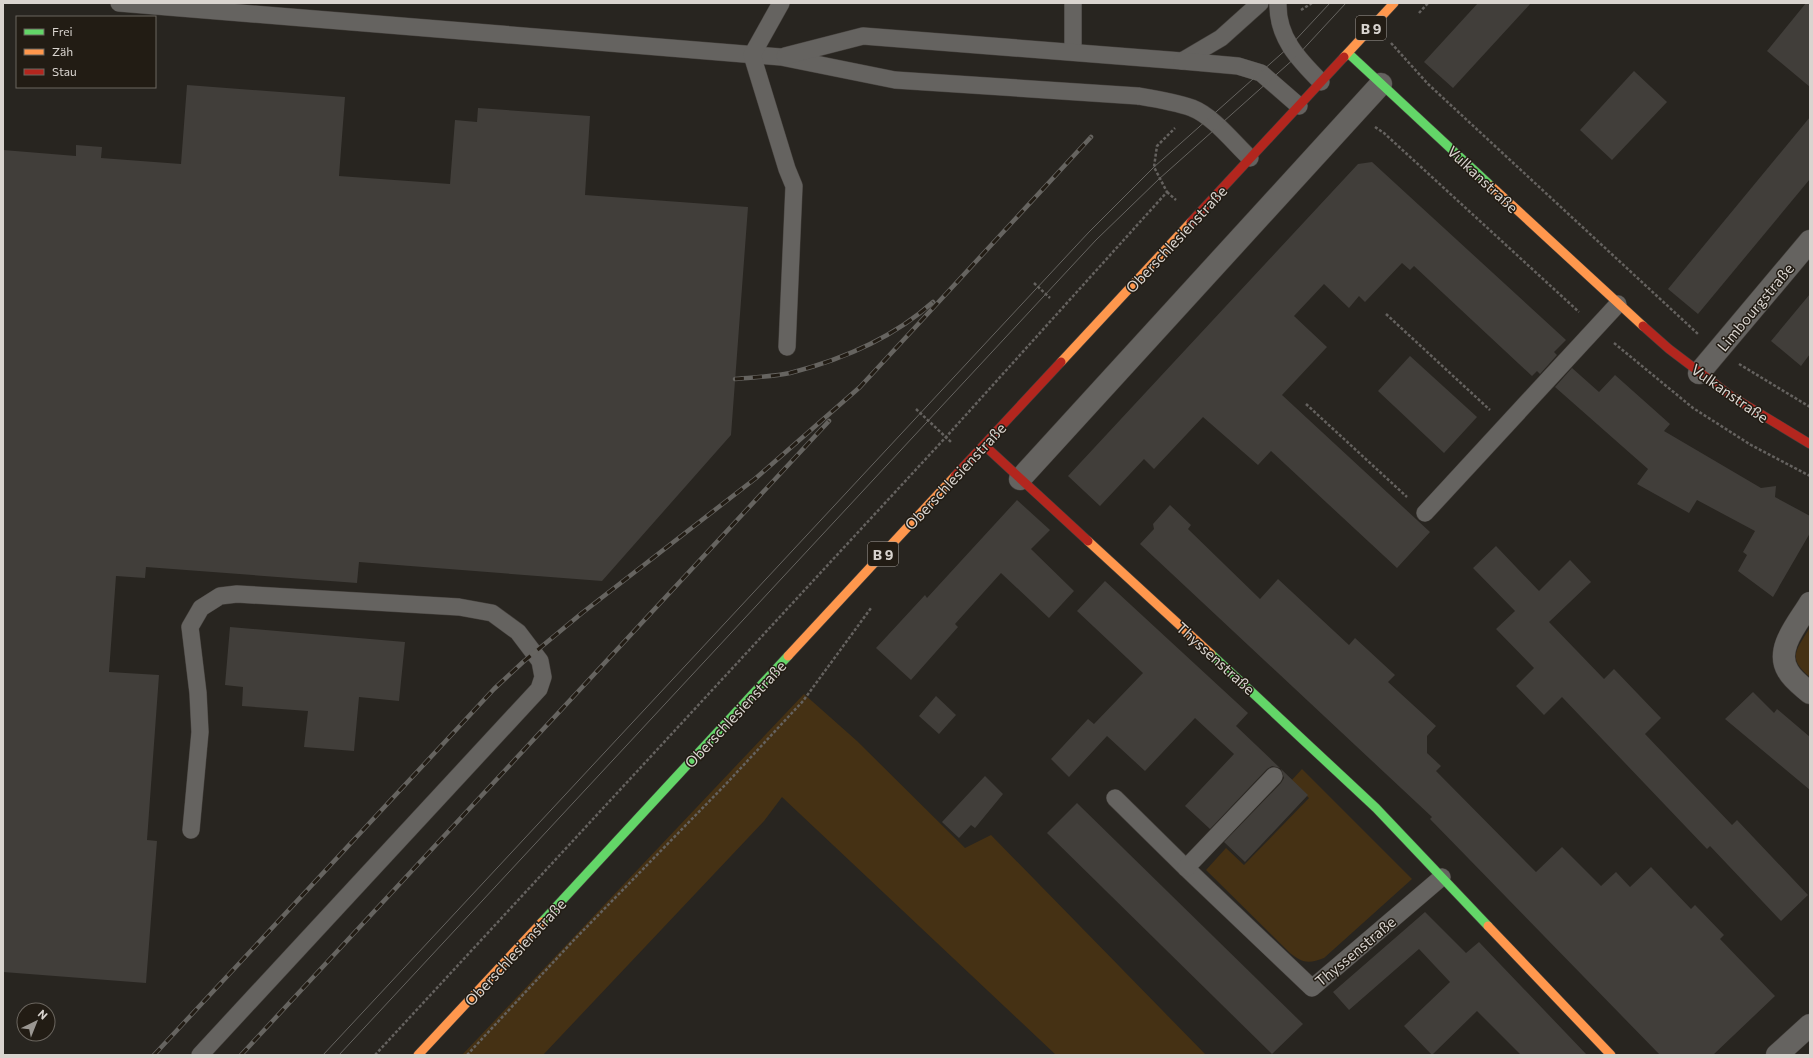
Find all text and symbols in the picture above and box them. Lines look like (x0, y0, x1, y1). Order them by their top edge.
legend (16, 16, 156, 88)
road number: B 9 (1356, 16, 1386, 40)
text: Frei (52, 24, 73, 38)
text: Zäh (52, 44, 73, 58)
text: Stau (52, 64, 77, 78)
street label: Vulkanstraße (1444, 142, 1522, 216)
street label: Oberschlesienstraße (1122, 182, 1230, 296)
street label: Limbourgstraße (1713, 259, 1797, 355)
street label: Vulkanstraße (1688, 360, 1772, 426)
street label: Oberschlesienstraße (901, 419, 1009, 533)
road number: B 9 (868, 542, 898, 566)
street label: Thyssenstraße (1173, 618, 1259, 698)
street label: Oberschlesienstraße (681, 657, 789, 771)
street label: Oberschlesienstraße (461, 895, 569, 1009)
street label: Thyssenstraße (1311, 912, 1399, 990)
north arrow (16, 1002, 56, 1042)
text: N (36, 1007, 51, 1022)

